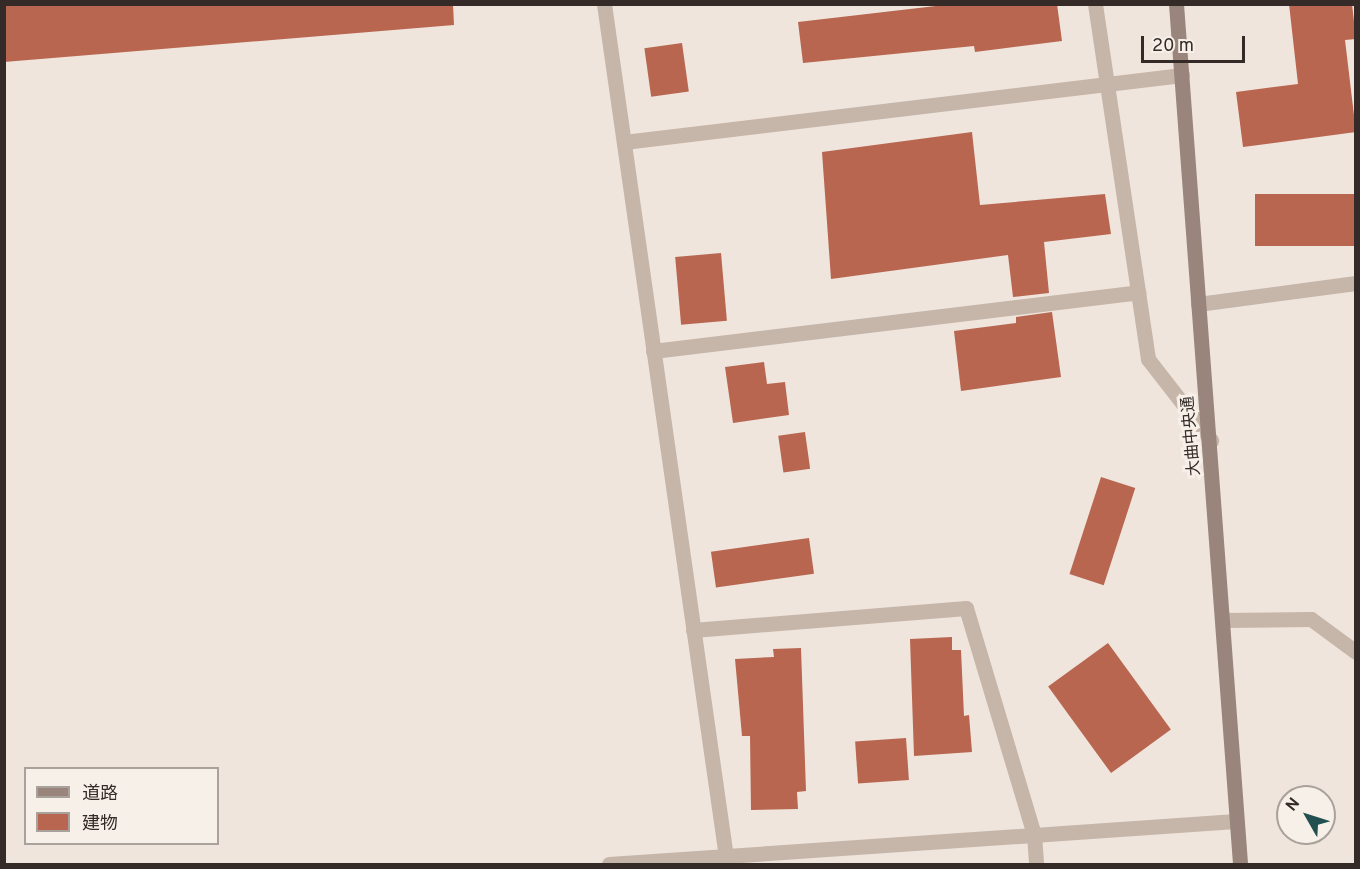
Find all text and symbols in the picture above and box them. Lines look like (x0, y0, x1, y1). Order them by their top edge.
scale bar (1144, 24, 1248, 62)
text: 20 m (1152, 35, 1194, 58)
street label: 大曲中央通 (1179, 395, 1205, 477)
legend (24, 767, 219, 845)
text: 道路 (82, 783, 118, 806)
north arrow (1276, 785, 1336, 845)
text: N (1282, 794, 1305, 816)
text: 建物 (82, 813, 118, 836)

